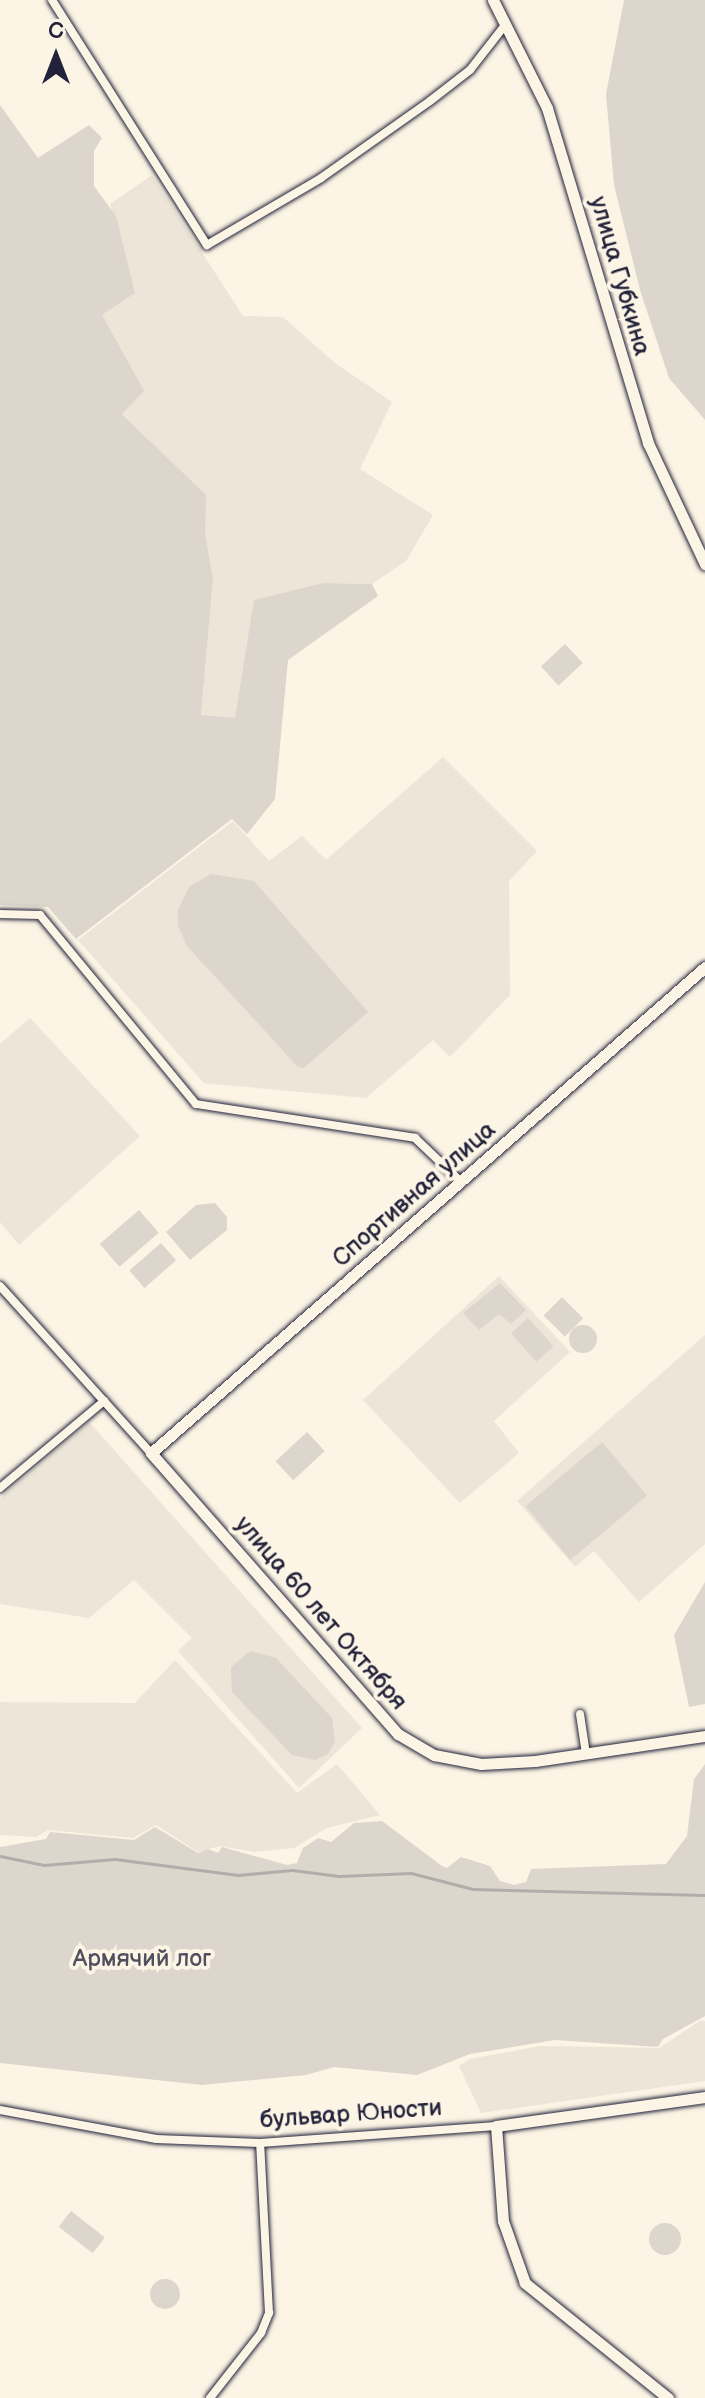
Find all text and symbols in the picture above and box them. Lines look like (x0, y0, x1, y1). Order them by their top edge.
north arrow (16, 16, 96, 96)
text: С (48, 18, 64, 45)
street label: улица Губкина (584, 193, 656, 359)
street label: Спортивная улица (327, 1115, 501, 1273)
street label: улица 60 лет Октября (229, 1510, 413, 1716)
park label: Армячий лог (73, 1945, 211, 1973)
street label: бульвар Юности (259, 2093, 443, 2135)

